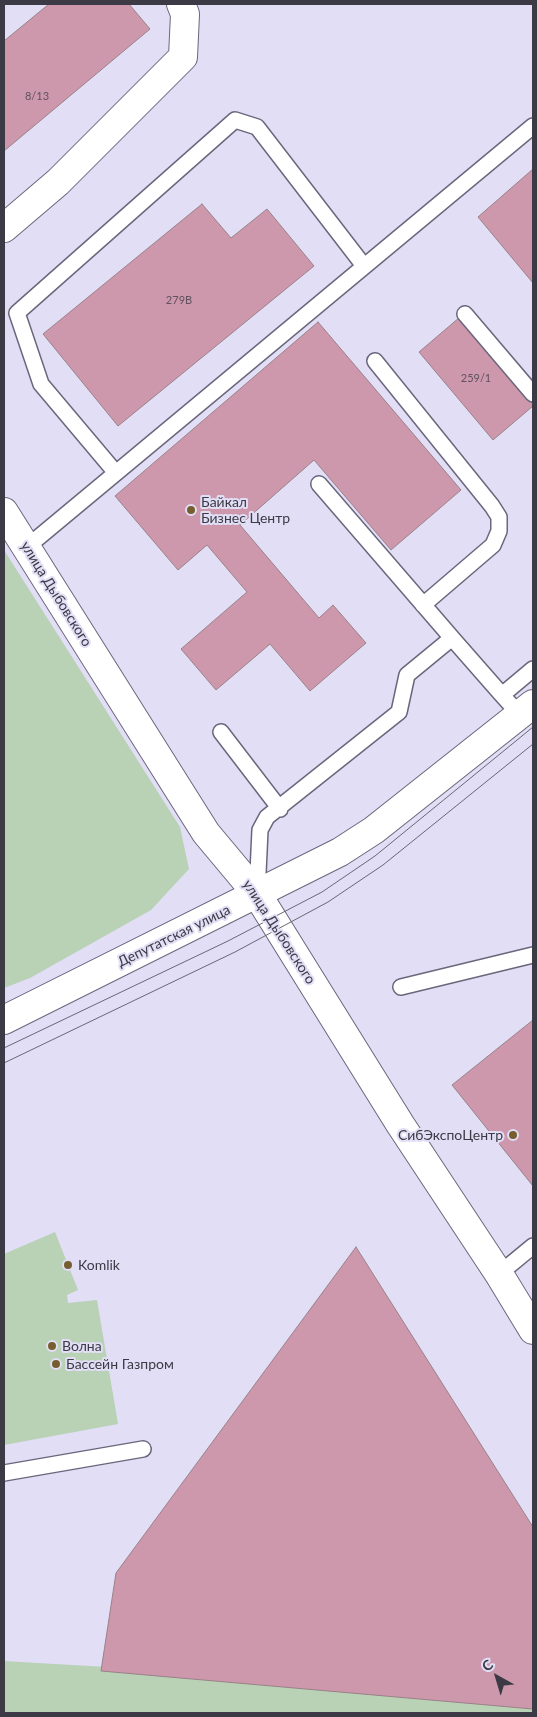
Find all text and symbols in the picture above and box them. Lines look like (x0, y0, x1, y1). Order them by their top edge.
house number: 8/13 (25, 89, 49, 103)
house number: 279В (166, 293, 192, 307)
house number: 259/1 (461, 371, 491, 385)
place label: Байкал Бизнес Центр (201, 494, 290, 526)
marker: Байкал Бизнес Центр (185, 504, 197, 516)
street label: улица Дыбовского (17, 538, 95, 650)
street label: улица Дыбовского (239, 877, 319, 987)
street label: Депутатская улица (115, 901, 233, 971)
place label: СибЭкспоЦентр (398, 1127, 503, 1143)
marker: СибЭкспоЦентр (507, 1129, 519, 1141)
place label: Komlik (78, 1257, 120, 1273)
marker: Komlik (62, 1259, 74, 1271)
place label: Волна (62, 1338, 102, 1354)
marker: Волна (46, 1340, 58, 1352)
place label: Бассейн Газпром (66, 1356, 174, 1372)
marker: Бассейн Газпром (50, 1358, 62, 1370)
north arrow (472, 1652, 522, 1702)
text: С (478, 1655, 496, 1674)

